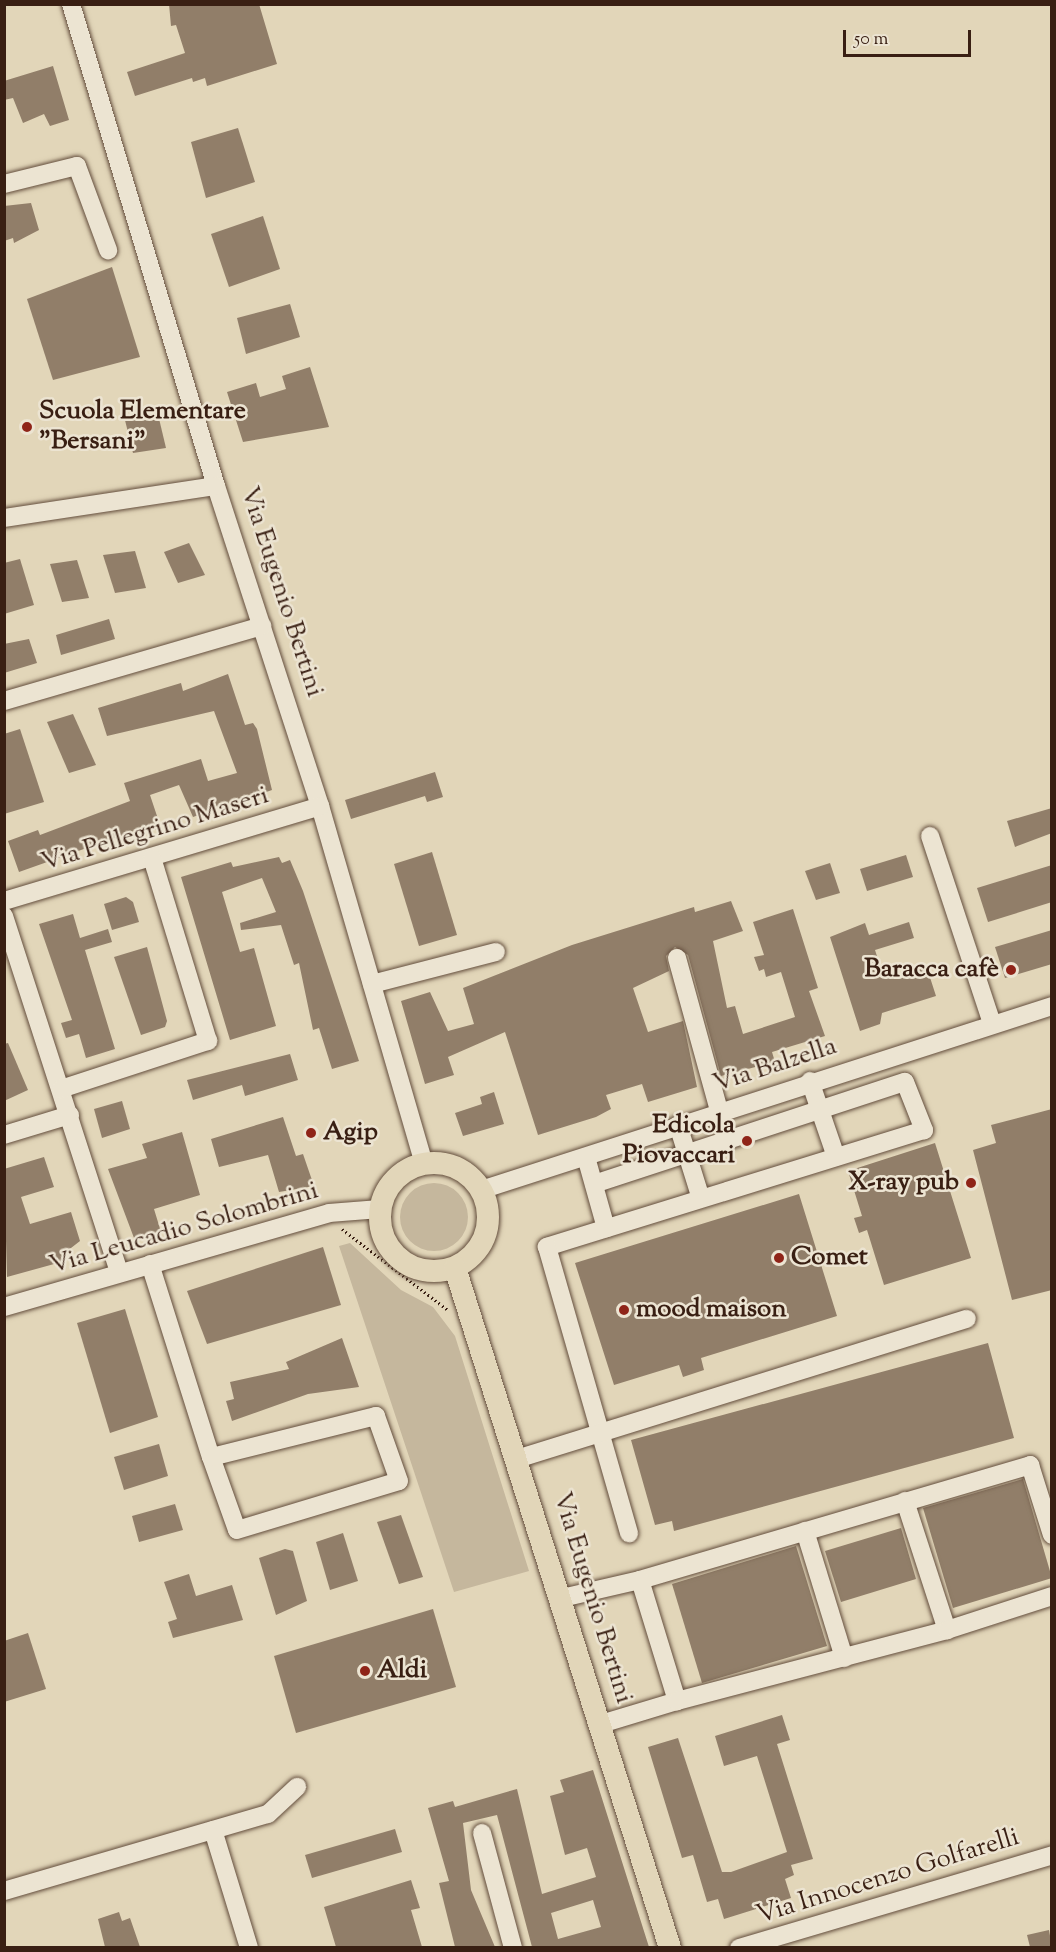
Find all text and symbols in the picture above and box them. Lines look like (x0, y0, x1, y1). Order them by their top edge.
scale bar (846, 18, 974, 56)
text: 50 m (854, 27, 888, 53)
place label: Scuola Elementare "Bersani" (39, 396, 246, 458)
marker: Scuola Elementare "Bersani" (20, 420, 34, 434)
street label: Via Eugenio Bertini (232, 483, 330, 701)
street label: Via Pellegrino Maseri (37, 781, 273, 879)
place label: Baracca cafè (864, 954, 999, 986)
marker: Baracca cafè (1004, 963, 1018, 977)
street label: Via Balzella (709, 1031, 841, 1101)
place label: Edicola Piovaccari (622, 1110, 735, 1172)
place label: Agip (323, 1117, 378, 1149)
marker: Agip (304, 1126, 318, 1140)
marker: Edicola Piovaccari (740, 1134, 754, 1148)
place label: X-ray pub (848, 1167, 959, 1199)
street label: Via Leucadio Solombrini (46, 1176, 322, 1282)
marker: X-ray pub (964, 1176, 978, 1190)
place label: Comet (791, 1242, 868, 1274)
marker: Comet (772, 1251, 786, 1265)
place label: mood maison (636, 1294, 787, 1326)
marker: mood maison (617, 1303, 631, 1317)
street label: Via Eugenio Bertini (545, 1489, 639, 1707)
place label: Aldi (377, 1655, 427, 1687)
marker: Aldi (358, 1664, 372, 1678)
street label: Via Innocenzo Golfarelli (753, 1822, 1023, 1932)

